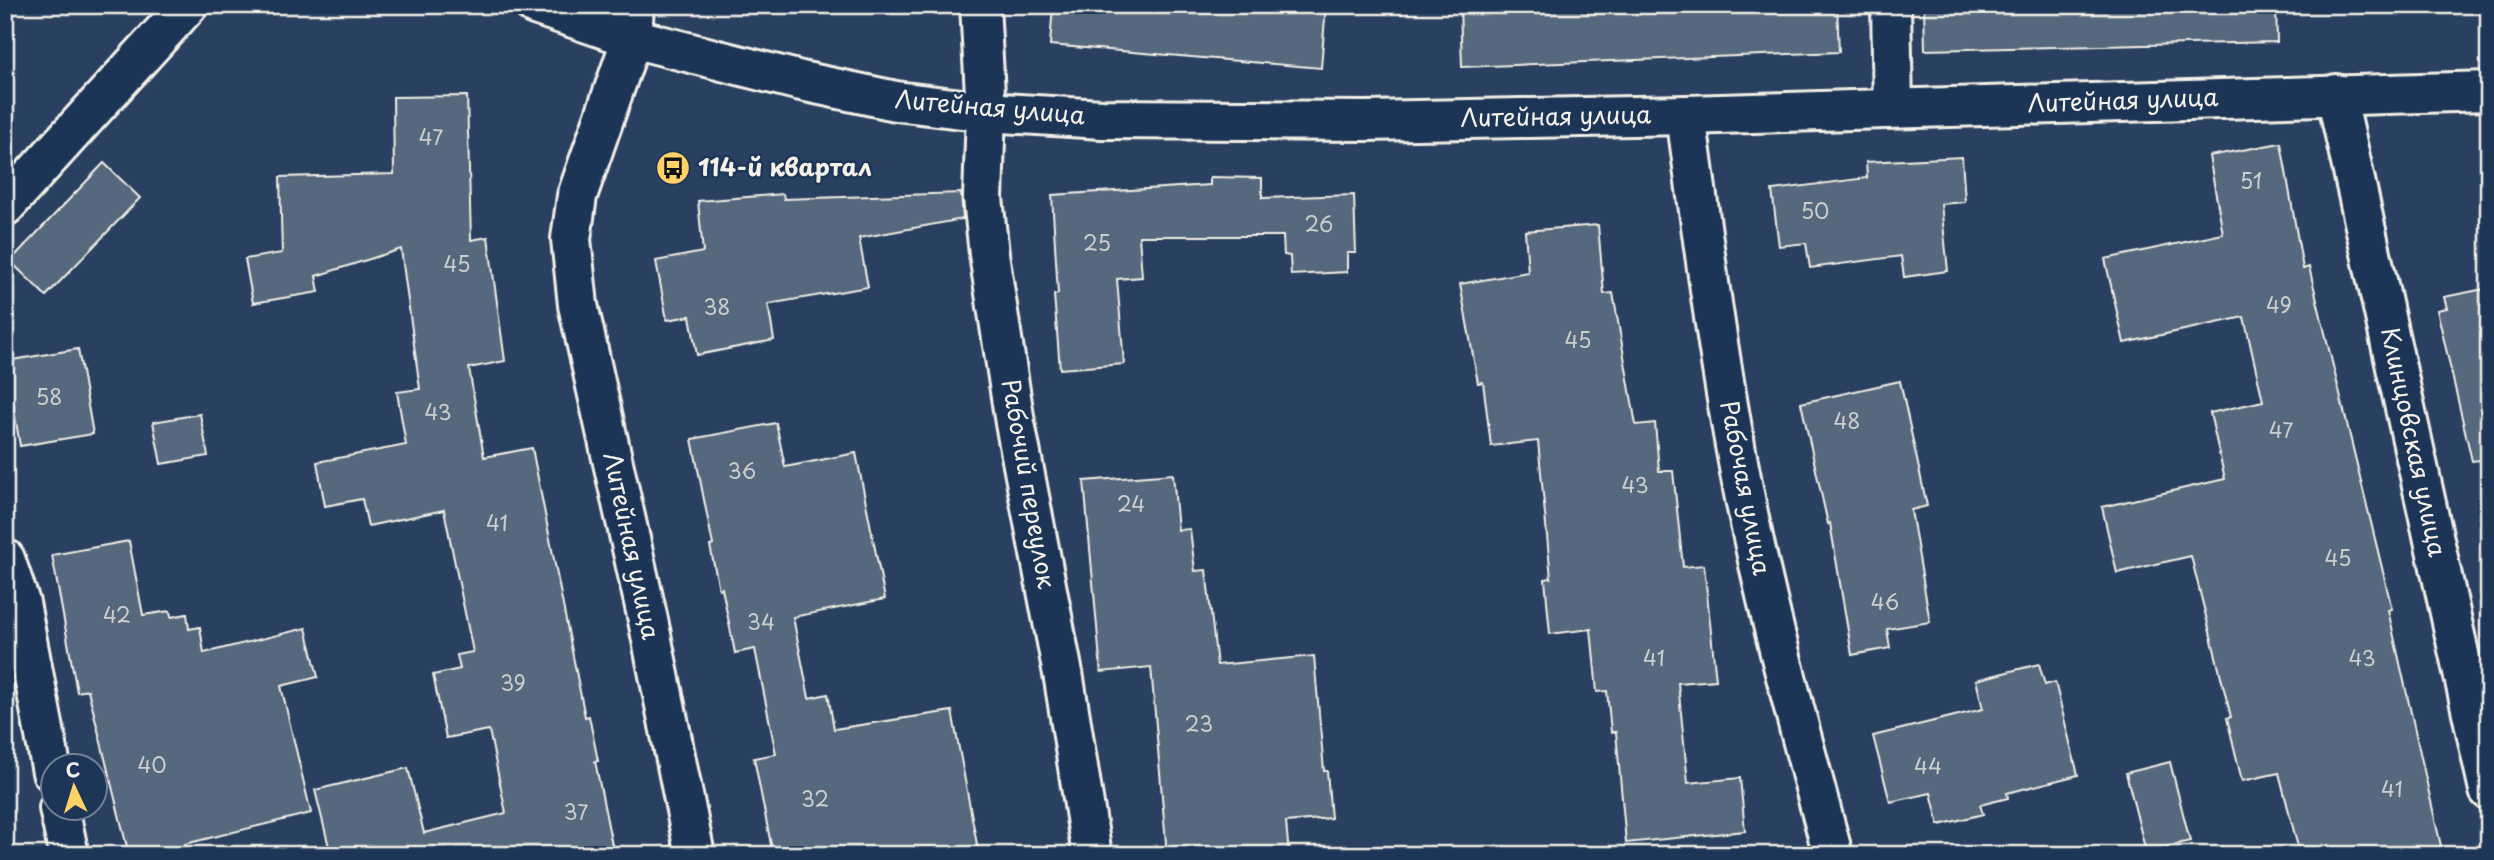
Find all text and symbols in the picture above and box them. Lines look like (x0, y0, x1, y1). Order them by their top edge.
street label: Литейная улица (2027, 78, 2219, 120)
street label: Литейная улица (894, 80, 1087, 132)
street label: Литейная улица (1460, 95, 1652, 135)
house number: 47 (419, 120, 443, 152)
place label: 114-й квартал (698, 148, 872, 184)
bus stop icon: 114-й квартал (654, 149, 692, 187)
house number: 51 (2240, 164, 2262, 196)
house number: 50 (1801, 194, 1829, 226)
house number: 26 (1305, 207, 1333, 239)
house number: 25 (1083, 226, 1111, 258)
house number: 45 (444, 247, 470, 279)
house number: 49 (2266, 288, 2292, 320)
house number: 38 (704, 290, 731, 322)
house number: 45 (1565, 323, 1591, 355)
street label: Клинцовская улица (2373, 324, 2457, 560)
street label: Рабочий переулок (994, 376, 1066, 592)
house number: 58 (36, 380, 62, 412)
house number: 43 (424, 395, 452, 427)
street label: Рабочая улица (1712, 397, 1781, 578)
house number: 48 (1834, 404, 1860, 436)
house number: 47 (2269, 413, 2293, 445)
street label: Литейная улица (596, 449, 670, 643)
house number: 36 (728, 454, 756, 486)
house number: 43 (1621, 468, 1649, 500)
house number: 24 (1117, 487, 1145, 519)
house number: 41 (486, 506, 508, 538)
house number: 45 (2325, 541, 2351, 573)
house number: 46 (1871, 585, 1899, 617)
house number: 42 (103, 598, 131, 630)
house number: 34 (747, 605, 775, 637)
house number: 41 (1643, 641, 1665, 673)
house number: 43 (2348, 641, 2376, 673)
house number: 39 (500, 666, 526, 698)
house number: 23 (1185, 707, 1213, 739)
house number: 40 (137, 748, 167, 780)
house number: 44 (1914, 749, 1942, 781)
north arrow (38, 752, 108, 822)
text: С (65, 755, 81, 784)
house number: 41 (2381, 772, 2403, 804)
house number: 32 (801, 782, 829, 814)
house number: 37 (564, 795, 588, 827)

